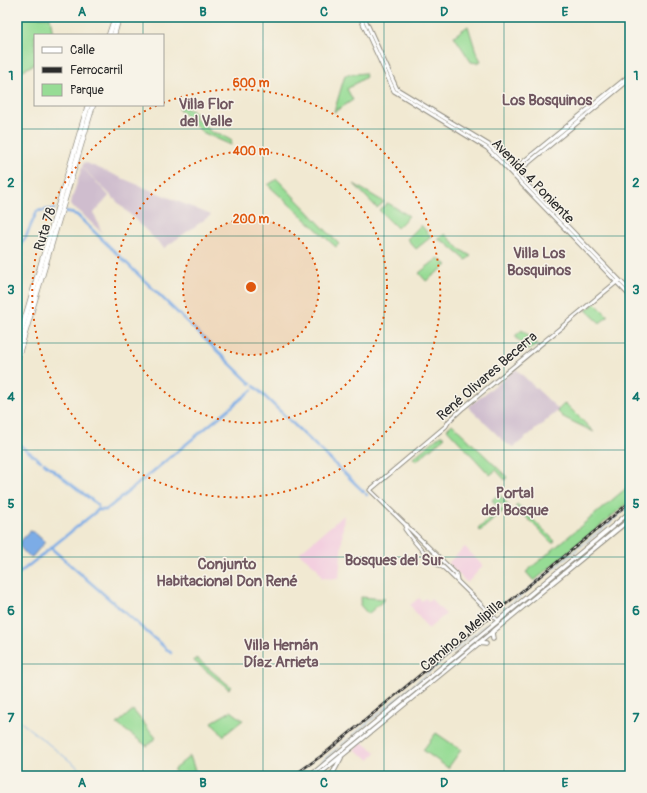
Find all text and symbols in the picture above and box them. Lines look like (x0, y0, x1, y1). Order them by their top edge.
text: A (78, 4, 87, 20)
text: B (199, 4, 207, 20)
text: C (320, 4, 328, 20)
text: D (440, 4, 448, 20)
text: E (562, 4, 569, 20)
legend (34, 34, 164, 106)
text: Calle (70, 43, 95, 58)
text: Ferrocarril (70, 63, 123, 78)
text: 1 (8, 68, 14, 84)
text: 1 (633, 68, 639, 84)
text: 600 m (233, 76, 270, 91)
text: Parque (70, 83, 104, 98)
district label: Los Bosquinos (502, 91, 592, 110)
district label: Villa Flor del Valle (178, 95, 234, 131)
street label: Avenida 4 Poniente (488, 135, 578, 227)
text: 400 m (232, 144, 270, 159)
text: 2 (7, 175, 15, 191)
text: 2 (632, 175, 640, 191)
street label: Ruta 78 (30, 205, 60, 253)
text: 200 m (233, 212, 270, 227)
district label: Villa Los Bosquinos (507, 244, 571, 280)
centre of rings (244, 280, 258, 294)
text: 3 (7, 282, 15, 298)
text: 3 (632, 282, 640, 298)
street label: René Olivares Becerra (433, 328, 541, 424)
text: 4 (7, 389, 15, 405)
text: 4 (632, 389, 640, 405)
district label: Portal del Bosque (482, 484, 549, 520)
text: 5 (7, 496, 15, 512)
text: 5 (632, 496, 640, 512)
district label: Bosques del Sur (345, 551, 444, 570)
district label: Conjunto Habitacional Don René (156, 555, 298, 591)
street label: Camino a Melipilla (417, 595, 507, 675)
text: 6 (7, 603, 15, 619)
text: 6 (632, 603, 640, 619)
district label: Villa Hernán Díaz Arrieta (243, 636, 319, 672)
text: 7 (8, 710, 15, 726)
text: 7 (633, 710, 640, 726)
text: A (78, 775, 87, 791)
text: B (199, 775, 207, 791)
text: C (320, 775, 328, 791)
text: D (440, 775, 448, 791)
text: E (562, 775, 569, 791)

